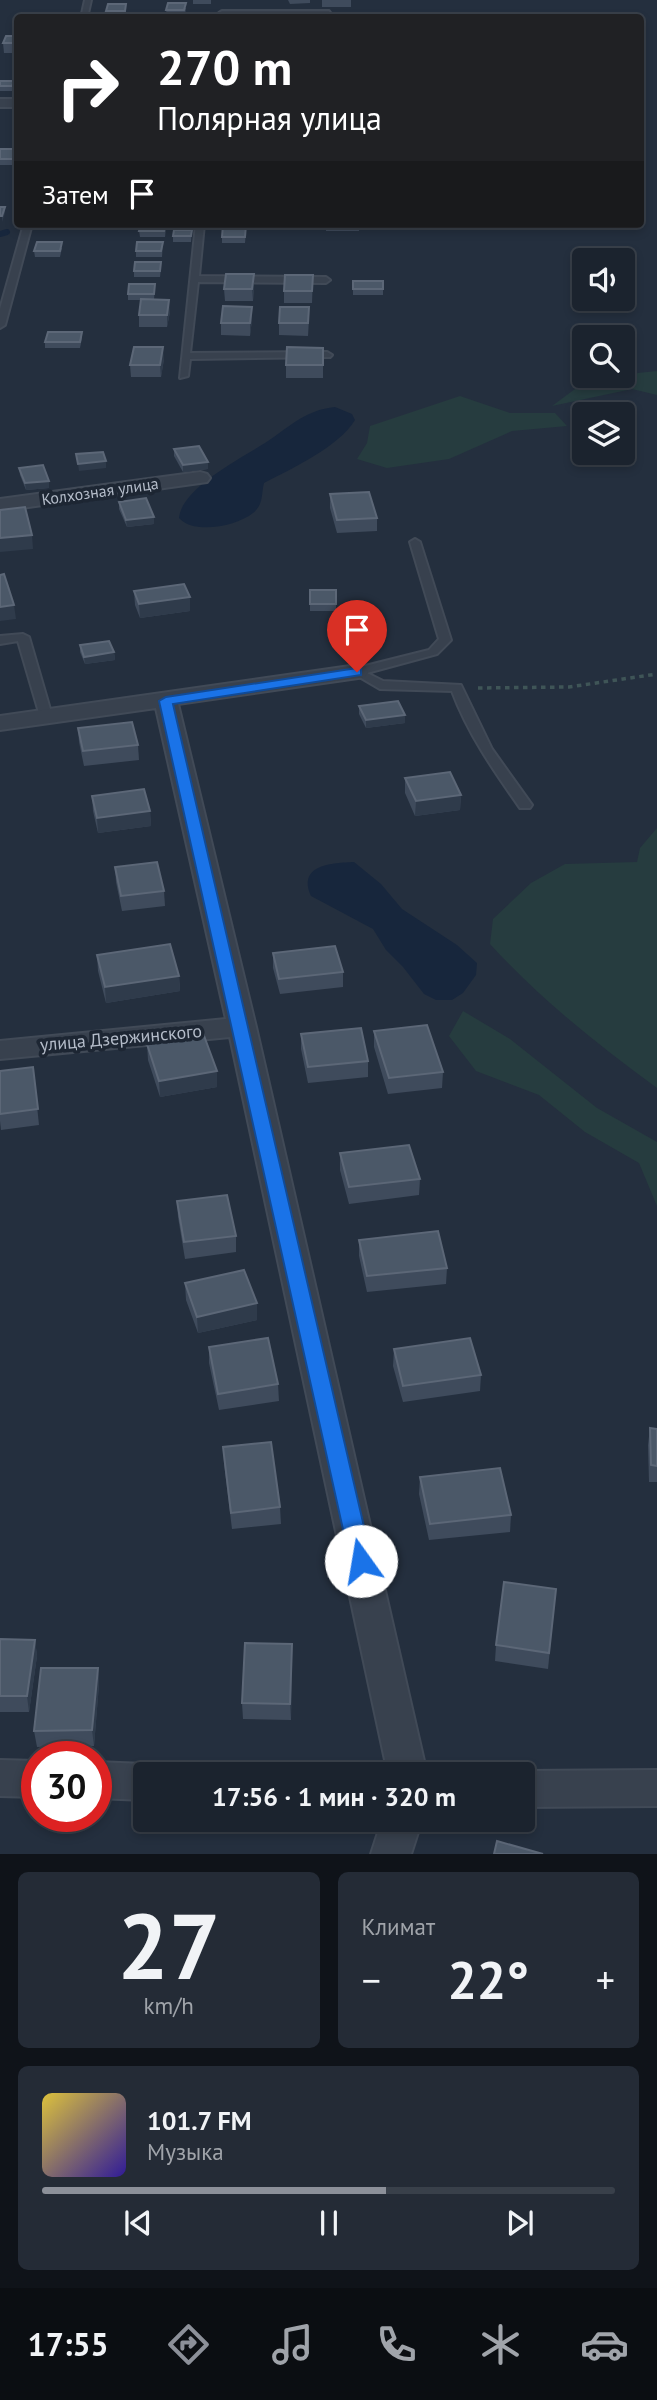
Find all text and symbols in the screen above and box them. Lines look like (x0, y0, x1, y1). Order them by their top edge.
text: 270 m (157, 35, 292, 99)
icon: right (42, 42, 133, 133)
text: Полярная улица (157, 97, 382, 139)
icon: arrive (123, 175, 161, 213)
text: Затем (42, 178, 109, 211)
map controls (572, 248, 635, 465)
button: sound (572, 248, 635, 311)
button: search (572, 325, 635, 388)
button: layers (572, 402, 635, 465)
street label: Колхозная улица (40, 473, 160, 509)
pin (327, 600, 387, 672)
icon: arrive (338, 611, 376, 649)
street label: улица Дзержинского (39, 1019, 203, 1056)
position arrow (324, 1524, 398, 1598)
speed limit sign: 30 (21, 1741, 112, 1832)
text: 17:56 · 1 мин · 320 m (212, 1780, 456, 1813)
text: 27 (117, 1886, 220, 2004)
text: Климат (362, 1912, 435, 1941)
text: 22° (447, 1946, 529, 2013)
text: − (362, 1955, 381, 2004)
text: + (596, 1955, 615, 2004)
text: km/h (144, 1991, 194, 2020)
text: 101.7 FM (147, 2104, 252, 2137)
text: Музыка (147, 2137, 224, 2166)
icon: previous (119, 2204, 157, 2242)
icon: pause (310, 2204, 348, 2242)
icon: next (501, 2204, 539, 2242)
icon: directions (164, 2320, 213, 2369)
icon: music (268, 2320, 317, 2369)
icon: phone (372, 2320, 421, 2369)
icon: climate (476, 2320, 525, 2369)
icon: car (580, 2320, 629, 2369)
text: 17:55 (28, 2323, 109, 2365)

